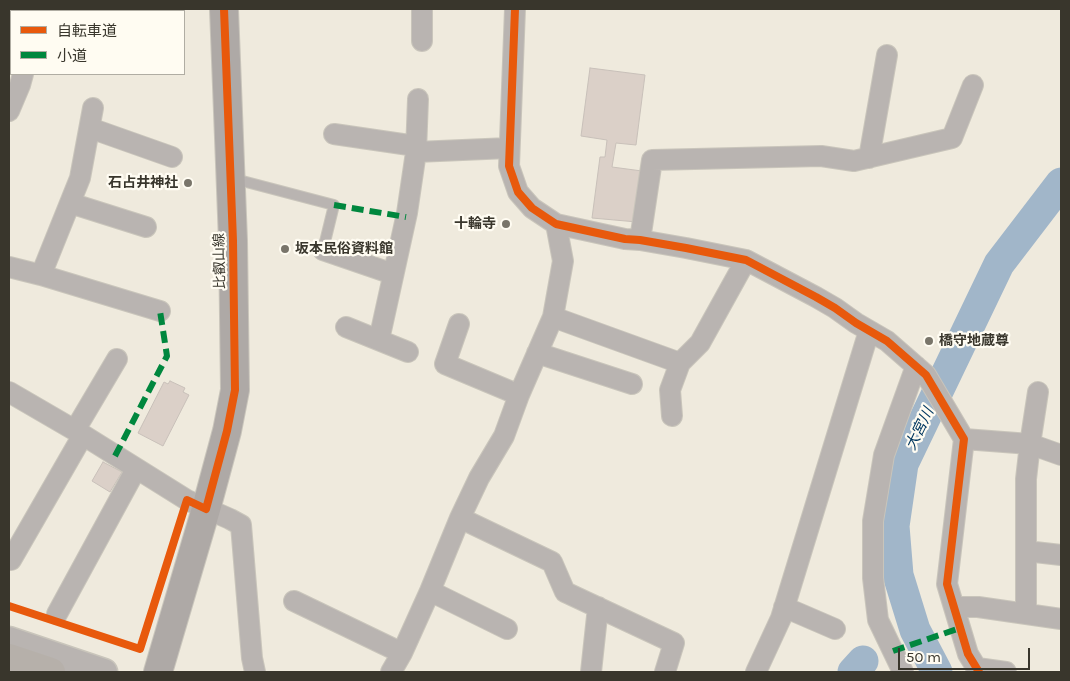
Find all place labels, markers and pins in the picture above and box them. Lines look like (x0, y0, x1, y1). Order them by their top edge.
place label: 石占井神社 (108, 175, 178, 191)
marker: 石占井神社 (182, 177, 194, 189)
place label: 十輪寺 (454, 216, 496, 232)
marker: 十輪寺 (500, 218, 512, 230)
place label: 坂本民俗資料館 (295, 241, 393, 257)
marker: 坂本民俗資料館 (279, 243, 291, 255)
place label: 橋守地蔵尊 (939, 333, 1009, 349)
marker: 橋守地蔵尊 (923, 335, 935, 347)

